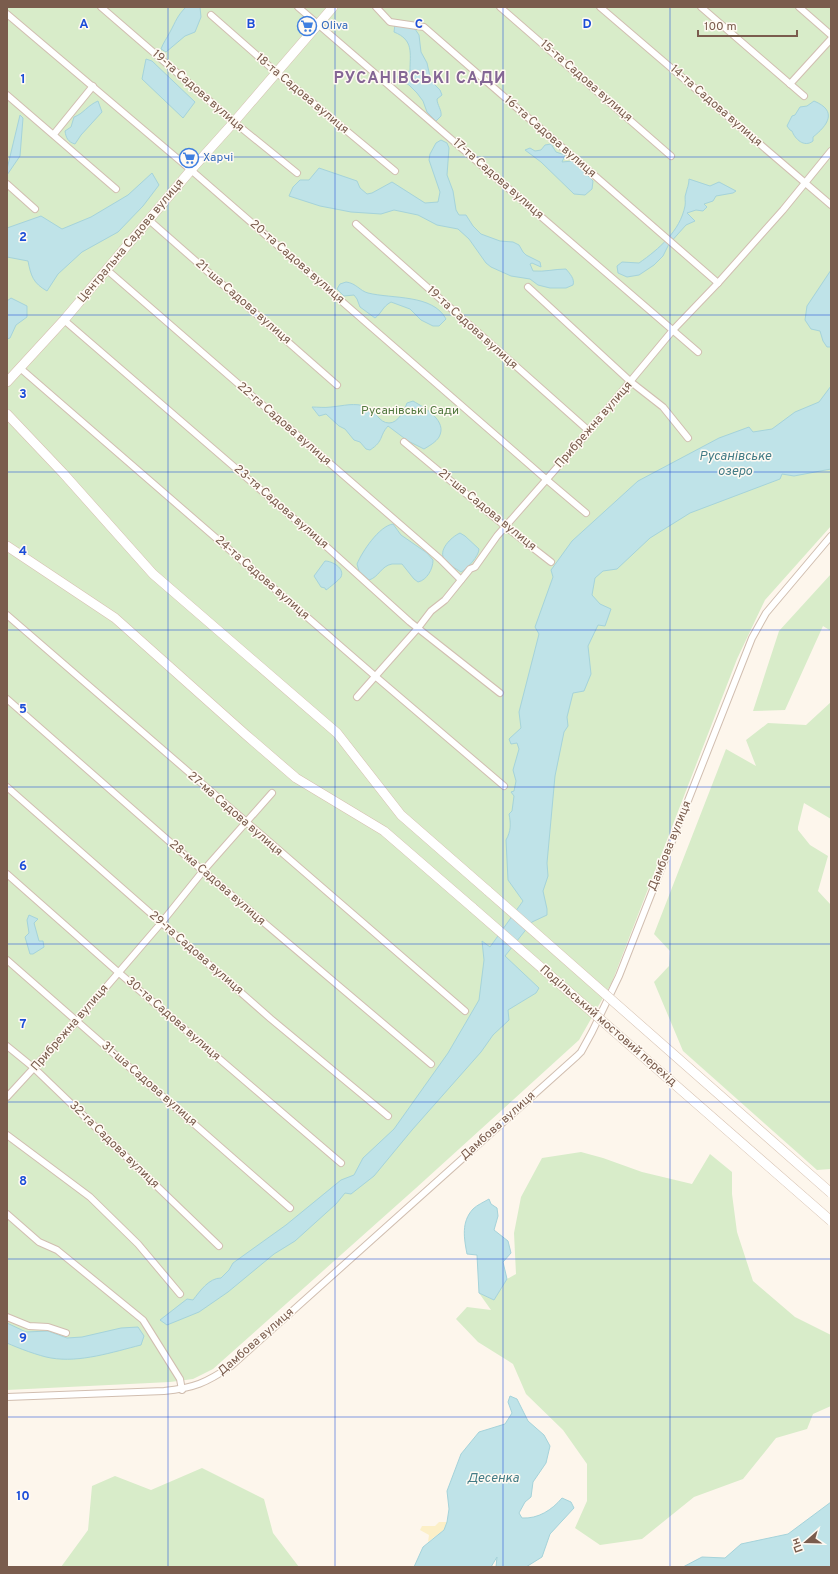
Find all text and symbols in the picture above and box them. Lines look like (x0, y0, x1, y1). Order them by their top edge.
scale bar (698, 12, 797, 38)
supermarket icon: Oliva (296, 15, 318, 37)
text: A (79, 17, 89, 33)
text: B (247, 17, 256, 33)
text: C (415, 17, 423, 33)
text: D (582, 17, 592, 33)
place label: Oliva (321, 18, 348, 34)
text: 100 m (704, 19, 737, 35)
street label: 15-та Садова вулиця (536, 36, 636, 126)
street label: 19-та Садова вулиця (149, 47, 247, 135)
street label: 18-та Садова вулиця (252, 50, 352, 138)
street label: 14-та Садова вулиця (667, 62, 765, 150)
district label: РУСАНІВСЬКІ САДИ (333, 69, 507, 89)
text: 1 (20, 72, 26, 88)
street label: 16-та Садова вулиця (501, 93, 599, 181)
street label: 17-та Садова вулиця (449, 135, 547, 223)
supermarket icon: Харчі (178, 147, 200, 169)
place label: Харчі (203, 150, 233, 166)
street label: Центральна Садова вулиця (74, 176, 188, 306)
street label: 20-та Садова вулиця (246, 216, 348, 308)
text: 2 (19, 230, 27, 246)
street label: 21-ша Садова вулиця (192, 256, 294, 348)
street label: 19-та Садова вулиця (423, 283, 521, 373)
street label: Прибрежна вулиця (552, 378, 636, 472)
street label: 22-га Садова вулиця (234, 379, 334, 469)
text: 3 (19, 387, 27, 403)
park label: Русанівські Сади (361, 403, 459, 419)
water label: Русанівське озеро (699, 449, 771, 480)
street label: 23-тя Садова вулиця (230, 461, 332, 553)
street label: 21-ша Садова вулиця (434, 465, 540, 555)
street label: 24-та Садова вулиця (211, 533, 313, 623)
text: 4 (19, 544, 27, 560)
text: 5 (19, 702, 27, 718)
street label: 27-ма Садова вулиця (184, 768, 286, 860)
street label: Дамбова вулиця (645, 799, 695, 893)
street label: 28-ма Садова вулиця (165, 837, 269, 929)
text: 6 (19, 859, 27, 875)
street label: 29-та Садова вулиця (145, 908, 247, 998)
street label: Подільський мостовий перехід (536, 962, 680, 1090)
street label: 30-та Садова вулиця (122, 973, 224, 1065)
street label: Прибрежна вулиця (28, 981, 112, 1075)
text: 7 (20, 1017, 27, 1033)
street label: 31-ша Садова вулиця (98, 1038, 200, 1130)
street label: Дамбова вулиця (457, 1088, 539, 1164)
street label: 32-га Садова вулиця (65, 1098, 163, 1192)
text: 8 (19, 1174, 27, 1190)
street label: Дамбова вулиця (215, 1305, 297, 1379)
text: 9 (19, 1331, 27, 1347)
water label: Десенка (467, 1471, 519, 1487)
text: 10 (16, 1489, 30, 1505)
north arrow (786, 1522, 826, 1562)
text: Пн (788, 1536, 807, 1554)

